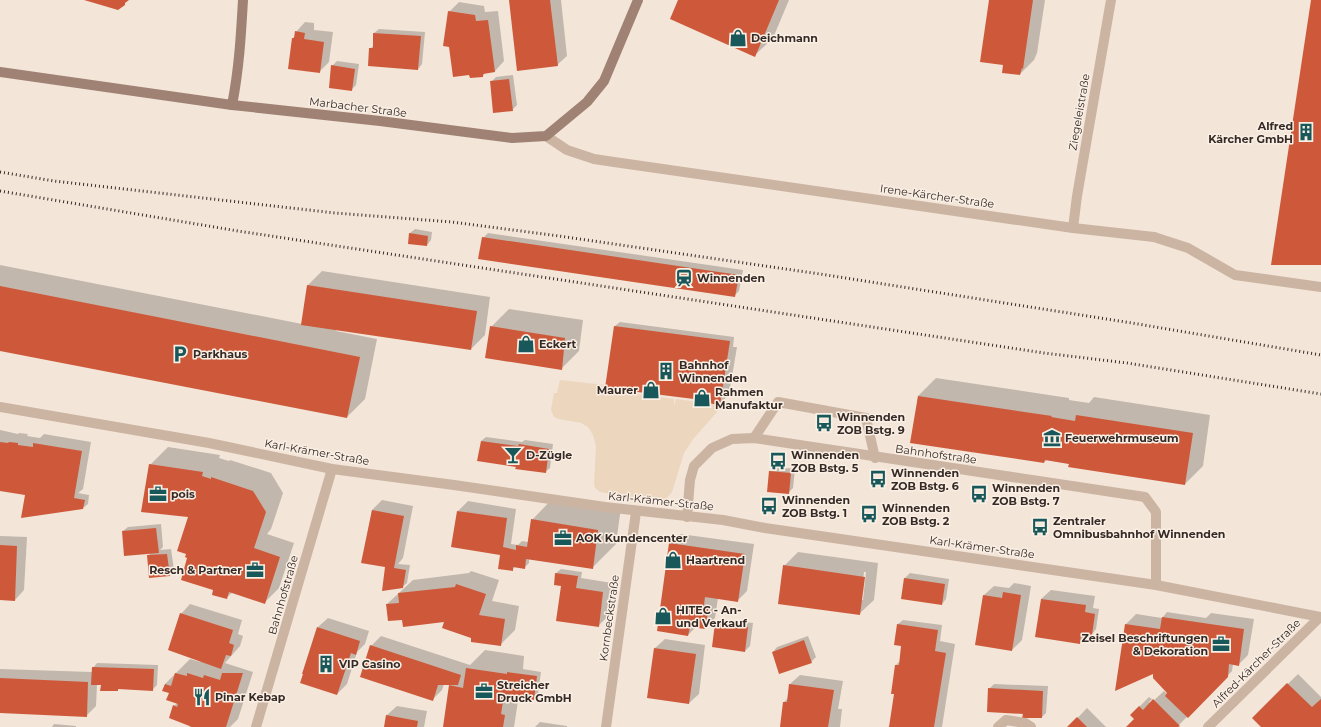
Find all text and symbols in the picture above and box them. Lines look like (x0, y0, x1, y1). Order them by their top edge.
shop icon: Deichmann (728, 28, 748, 48)
place label: Deichmann (751, 31, 818, 45)
street label: Ziegeleistraße (1065, 72, 1093, 152)
street label: Marbacher Straße (308, 94, 408, 120)
place label: Alfred Kärcher GmbH (1208, 119, 1293, 146)
building icon: Alfred Kärcher GmbH (1296, 122, 1316, 142)
street label: Irene-Kärcher-Straße (879, 181, 995, 211)
station icon: Winnenden (674, 268, 694, 288)
place label: Winnenden (697, 271, 765, 285)
shop icon: Eckert (516, 334, 536, 354)
place label: Eckert (539, 337, 577, 351)
parking icon: Parkhaus (170, 344, 190, 364)
place label: Parkhaus (193, 347, 248, 361)
place label: Bahnhof Winnenden (679, 358, 747, 385)
building icon: Bahnhof Winnenden (656, 361, 676, 381)
shop icon: Maurer (641, 380, 661, 400)
place label: Maurer (597, 383, 638, 397)
place label: Rahmen Manufaktur (715, 385, 783, 412)
shop icon: Rahmen Manufaktur (692, 388, 712, 408)
place label: Winnenden ZOB Bstg. 9 (837, 410, 905, 437)
bus stop icon: Winnenden ZOB Bstg. 9 (814, 413, 834, 433)
museum icon: Feuerwehrmuseum (1042, 428, 1062, 448)
place label: Feuerwehrmuseum (1065, 431, 1179, 445)
street label: Karl-Krämer-Straße (264, 436, 371, 468)
street label: Bahnhofstraße (894, 441, 978, 467)
bar icon: D-Zügle (503, 445, 523, 465)
place label: D-Zügle (526, 448, 572, 462)
place label: Winnenden ZOB Bstg. 5 (791, 448, 859, 475)
bus stop icon: Winnenden ZOB Bstg. 5 (768, 451, 788, 471)
place label: Winnenden ZOB Bstg. 6 (891, 466, 959, 493)
bus stop icon: Winnenden ZOB Bstg. 6 (868, 469, 888, 489)
place label: Winnenden ZOB Bstg. 7 (992, 481, 1060, 508)
office icon: pois (148, 484, 168, 504)
bus stop icon: Winnenden ZOB Bstg. 7 (969, 484, 989, 504)
place label: pois (171, 487, 195, 501)
street label: Karl-Krämer-Straße (608, 488, 715, 514)
place label: Winnenden ZOB Bstg. 1 (782, 493, 850, 520)
bus stop icon: Winnenden ZOB Bstg. 1 (759, 496, 779, 516)
place label: Winnenden ZOB Bstg. 2 (882, 501, 950, 528)
bus stop icon: Winnenden ZOB Bstg. 2 (859, 504, 879, 524)
place label: Zentraler Omnibusbahnhof Winnenden (1053, 514, 1225, 541)
bus stop icon: Zentraler Omnibusbahnhof Winnenden (1030, 517, 1050, 537)
office icon: AOK Kundencenter (553, 528, 573, 548)
place label: AOK Kundencenter (575, 531, 688, 545)
street label: Karl-Krämer-Straße (928, 533, 1036, 561)
shop icon: Haartrend (663, 550, 683, 570)
street label: Bahnhofstraße (265, 553, 301, 636)
place label: Haartrend (686, 553, 745, 567)
office icon: Resch & Partner (245, 560, 265, 580)
place label: Resch & Partner (149, 563, 242, 577)
street label: Kornbeckstraße (596, 574, 622, 662)
place label: HITEC - An- und Verkauf (676, 603, 748, 630)
shop icon: HITEC - An- und Verkauf (653, 606, 673, 626)
street label: Alfred-Kärcher-Straße (1209, 615, 1304, 710)
place label: Zeisel Beschriftungen & Dekoration (1081, 631, 1208, 658)
office icon: Zeisel Beschriftungen & Dekoration (1211, 634, 1231, 654)
building icon: VIP Casino (316, 654, 336, 674)
place label: VIP Casino (338, 657, 401, 671)
place label: Streicher Druck GmbH (497, 678, 572, 705)
office icon: Streicher Druck GmbH (474, 681, 494, 701)
restaurant icon: Pinar Kebap (192, 687, 212, 707)
place label: Pinar Kebap (215, 690, 286, 704)

